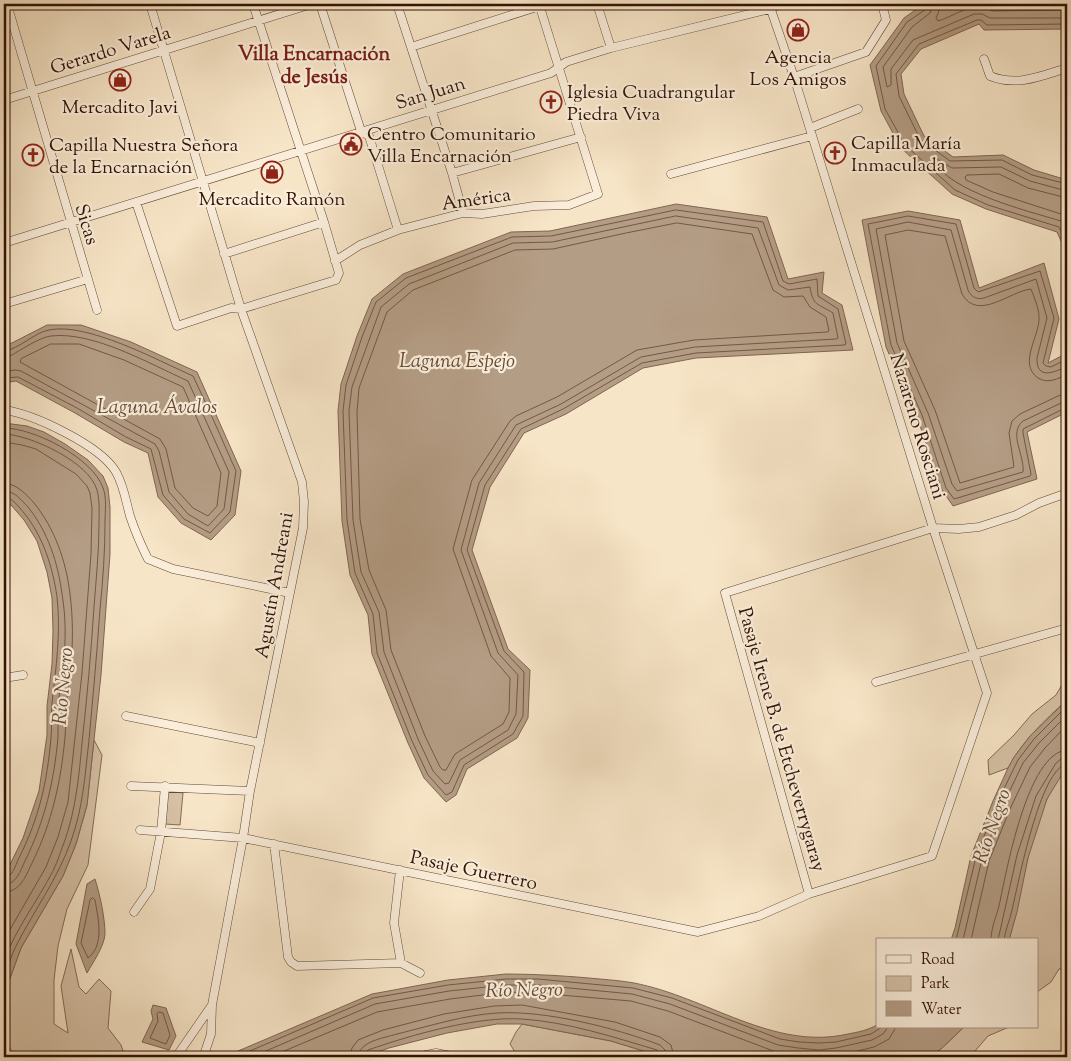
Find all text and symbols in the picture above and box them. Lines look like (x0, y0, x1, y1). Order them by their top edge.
shop icon: Agencia Los Amigos (786, 18, 810, 42)
street label: Gerardo Varela (47, 20, 175, 83)
district label: Villa Encarnación de Jesús (238, 41, 390, 93)
place label: Agencia Los Amigos (750, 45, 846, 94)
shop icon: Mercadito Javi (108, 68, 132, 92)
street label: San Juan (392, 71, 469, 118)
place label: Iglesia Cuadrangular Piedra Viva (567, 80, 735, 129)
church icon: Iglesia Cuadrangular Piedra Viva (539, 90, 563, 114)
place label: Mercadito Javi (62, 95, 178, 122)
place label: Centro Comunitario Villa Encarnación (367, 122, 536, 171)
place label: Capilla María Inmaculada (851, 131, 961, 180)
public building icon: Centro Comunitario Villa Encarnación (339, 132, 363, 156)
place label: Capilla Nuestra Señora de la Encarnación (49, 133, 238, 182)
church icon: Capilla María Inmaculada (823, 141, 847, 165)
church icon: Capilla Nuestra Señora de la Encarnación (21, 143, 45, 167)
shop icon: Mercadito Ramón (260, 160, 284, 184)
street label: América (440, 182, 513, 219)
place label: Mercadito Ramón (199, 187, 345, 214)
street label: Sicas (67, 201, 105, 248)
water label: Laguna Espejo (399, 348, 515, 377)
street label: Nazareno Rosciani (882, 350, 952, 503)
water label: Laguna Ávalos (97, 394, 218, 423)
street label: Agustín Andreani (249, 510, 302, 661)
street label: Pasaje Irene B. de Etcheverrygaray (730, 604, 831, 875)
water label: Río Negro (47, 646, 82, 726)
water label: Río Negro (967, 785, 1020, 868)
street label: Pasaje Guerrero (407, 845, 540, 898)
legend (876, 938, 1038, 1028)
text: Road (921, 950, 955, 971)
text: Park (921, 974, 950, 995)
water label: Río Negro (485, 976, 563, 1007)
text: Water (921, 1000, 962, 1021)

